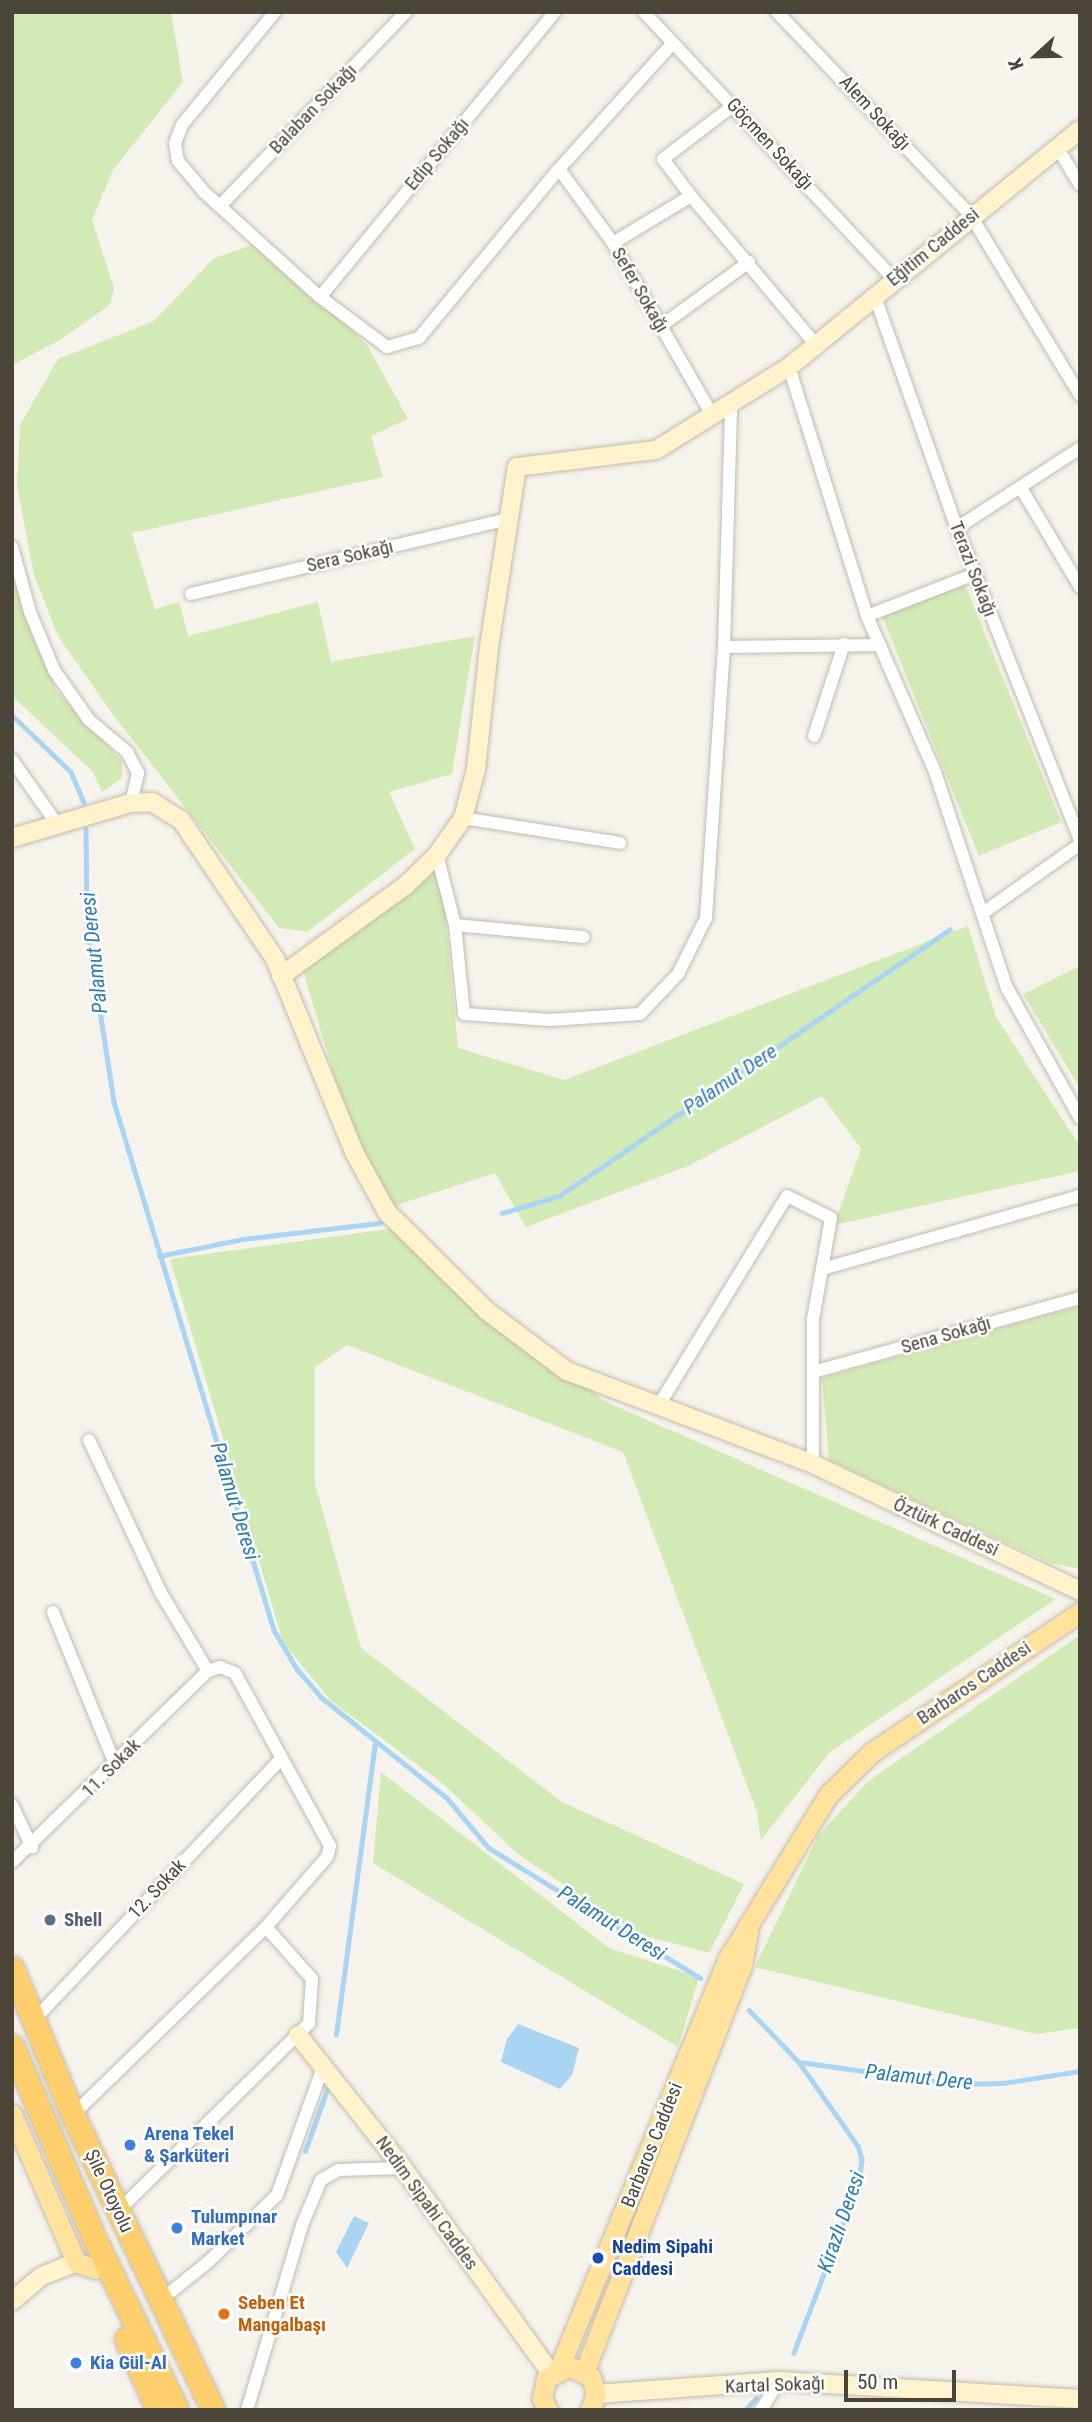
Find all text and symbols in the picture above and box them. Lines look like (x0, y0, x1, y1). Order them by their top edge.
north arrow (1001, 21, 1071, 91)
text: K (1003, 55, 1029, 73)
street label: Balaban Sokağı (265, 59, 361, 159)
street label: Alem Sokağı (835, 71, 915, 155)
street label: Göçmen Sokağı (722, 93, 818, 195)
street label: Edip Sokağı (400, 113, 474, 195)
street label: Eğitim Caddesi (882, 203, 984, 291)
street label: Sefer Sokağı (607, 243, 673, 337)
street label: Terazi Sokağı (944, 518, 1002, 620)
street label: Sera Sokağı (304, 535, 396, 577)
water label: Palamut Deresi (75, 891, 113, 1015)
water label: Palamut Dere (678, 1038, 782, 1120)
street label: Sena Sokağı (898, 1311, 994, 1359)
water label: Palamut Deresi (205, 1439, 265, 1563)
street label: Öztürk Caddesi (890, 1493, 1002, 1561)
street label: Barbaros Caddesi (913, 1636, 1035, 1730)
street label: 11. Sokak (77, 1734, 145, 1802)
street label: 12. Sokak (124, 1854, 190, 1924)
water label: Palamut Deresi (554, 1880, 670, 1966)
place label: Shell (64, 1909, 102, 1931)
marker: Shell (42, 1912, 58, 1928)
water label: Palamut Dere (864, 2059, 974, 2095)
street label: Barbaros Caddesi (617, 2079, 687, 2211)
place label: Arena Tekel & Şarküteri (144, 2123, 235, 2167)
street label: Nedim Sipahi Caddes (371, 2132, 483, 2274)
marker: Arena Tekel & Şarküteri (122, 2137, 138, 2153)
street label: Şile Otoyolu (80, 2146, 138, 2236)
water label: Kirazlı Deresi (812, 2168, 870, 2276)
place label: Tulumpınar Market (191, 2206, 277, 2250)
marker: Tulumpınar Market (169, 2220, 185, 2236)
place label: Nedim Sipahi Caddesi (612, 2236, 713, 2280)
marker: Nedim Sipahi Caddesi (590, 2250, 606, 2266)
place label: Seben Et Mangalbaşı (238, 2292, 326, 2336)
marker: Seben Et Mangalbaşı (216, 2306, 232, 2322)
place label: Kia Gül-Al (90, 2352, 167, 2374)
marker: Kia Gül-Al (68, 2355, 84, 2371)
scale bar (847, 2356, 959, 2400)
text: 50 m (857, 2370, 898, 2394)
street label: Kartal Sokağı (725, 2372, 825, 2398)

